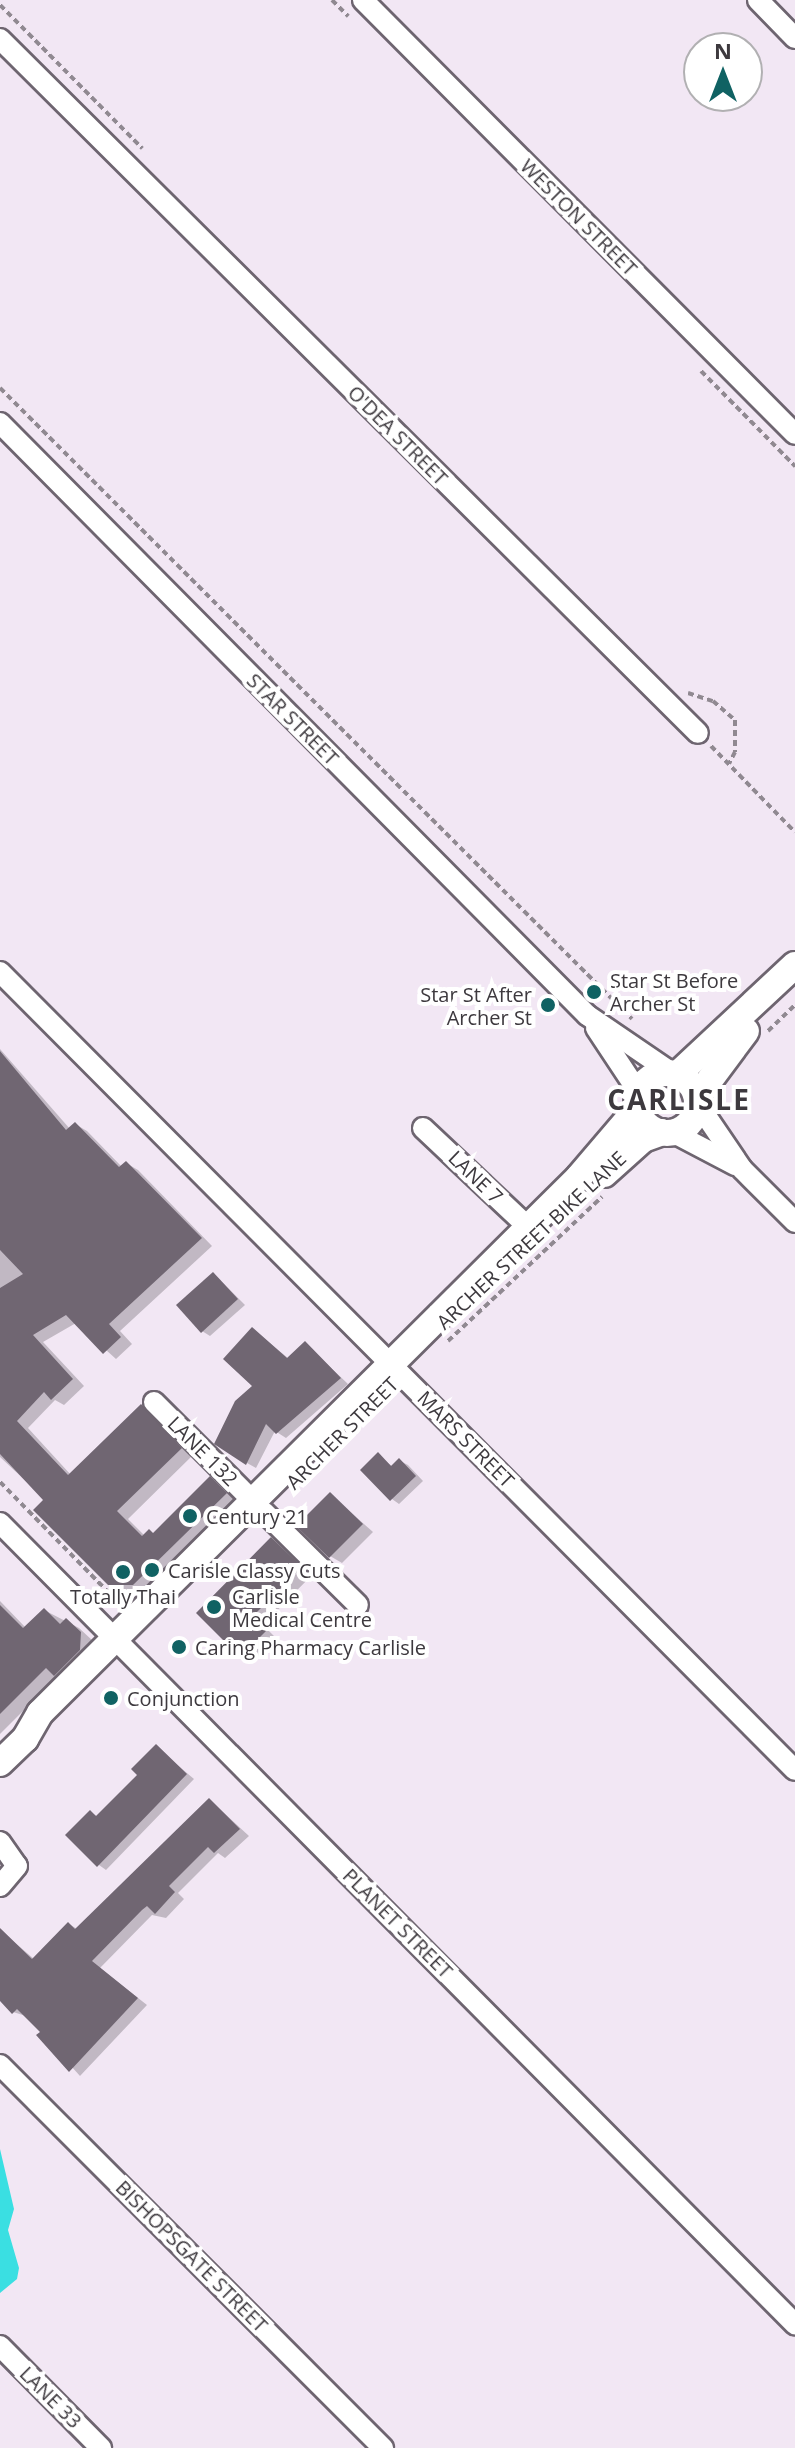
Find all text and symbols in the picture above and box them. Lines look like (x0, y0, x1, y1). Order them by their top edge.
north arrow (683, 32, 763, 112)
text: N (714, 35, 732, 65)
street label: WESTON STREET (516, 154, 642, 280)
street label: O'DEA STREET (343, 380, 453, 490)
street label: STAR STREET (242, 668, 344, 770)
place label: Star St Before Archer St (610, 968, 738, 1015)
place label: Star St After Archer St (420, 982, 532, 1029)
marker: Star St Before Archer St (585, 983, 603, 1001)
marker: Star St After Archer St (539, 996, 557, 1014)
district label: CARLISLE (607, 1082, 751, 1116)
street label: LANE 7 (444, 1145, 508, 1209)
street label: ARCHER STREET BIKE LANE (431, 1146, 631, 1334)
street label: ARCHER STREET (281, 1372, 403, 1494)
street label: MARS STREET (413, 1386, 519, 1492)
street label: LANE 132 (163, 1411, 243, 1491)
place label: Century 21 (206, 1504, 308, 1528)
marker: Century 21 (181, 1507, 199, 1525)
place label: Carisle Classy Cuts (168, 1558, 340, 1582)
marker: Carisle Classy Cuts (143, 1561, 161, 1579)
marker: Totally Thai (114, 1563, 132, 1581)
place label: Totally Thai (70, 1584, 176, 1608)
place label: Carlisle Medical Centre (232, 1584, 372, 1631)
marker: Carlisle Medical Centre (203, 1596, 225, 1618)
place label: Caring Pharmacy Carlisle (195, 1635, 426, 1659)
marker: Caring Pharmacy Carlisle (170, 1638, 188, 1656)
place label: Conjunction (127, 1686, 240, 1710)
marker: Conjunction (102, 1689, 120, 1707)
street label: PLANET STREET (338, 1863, 458, 1983)
street label: BISHOPSGATE STREET (111, 2175, 273, 2337)
street label: LANE 33 (15, 2361, 87, 2433)

